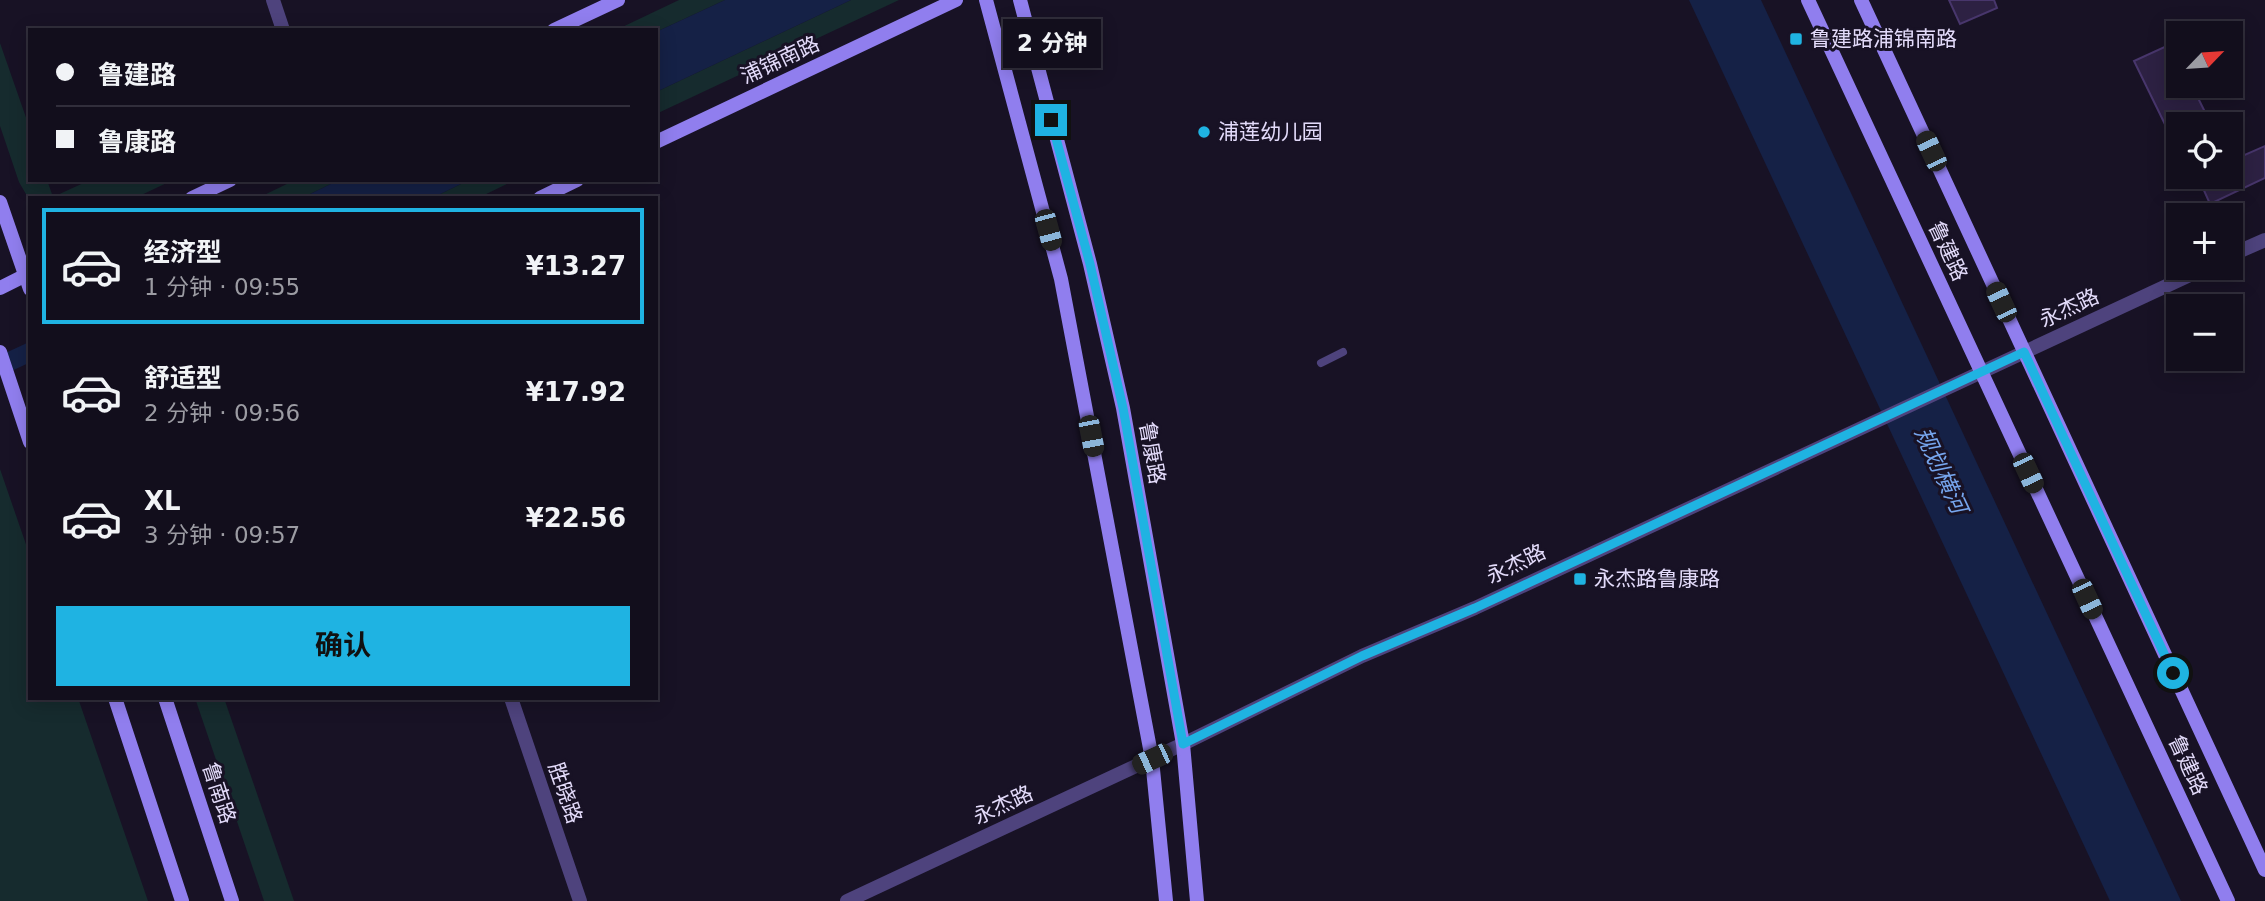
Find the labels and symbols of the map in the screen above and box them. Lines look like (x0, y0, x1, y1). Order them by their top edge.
callout: 2 分钟 (1002, 18, 1100, 68)
north arrow (2166, 21, 2244, 98)
place label: 鲁建路浦锦南路 (1810, 27, 1957, 51)
street label: 浦锦南路 (737, 31, 823, 89)
marker: 鲁建路浦锦南路 (1788, 31, 1804, 47)
route end (1035, 104, 1067, 136)
place label: 浦莲幼儿园 (1218, 120, 1323, 144)
marker: 浦莲幼儿园 (1196, 124, 1212, 140)
car (1913, 128, 1950, 174)
car (1033, 207, 1064, 253)
street label: 鲁建路 (1924, 217, 1972, 285)
car (1983, 279, 2020, 325)
street label: 永杰路 (2035, 284, 2103, 332)
car (1077, 413, 1106, 459)
street label: 鲁康路 (1135, 420, 1169, 486)
water label: 规划横河 (1910, 423, 1974, 521)
car (2010, 450, 2047, 496)
street label: 永杰路 (1482, 539, 1550, 589)
place label: 永杰路鲁康路 (1594, 567, 1720, 591)
marker: 永杰路鲁康路 (1572, 571, 1588, 587)
car (2069, 576, 2106, 622)
route start (2157, 657, 2189, 689)
street label: 鲁建路 (2164, 731, 2212, 799)
car (1129, 741, 1176, 777)
street label: 鲁南路 (198, 759, 240, 827)
street label: 胜晓路 (543, 759, 587, 827)
street label: 永杰路 (969, 781, 1037, 829)

